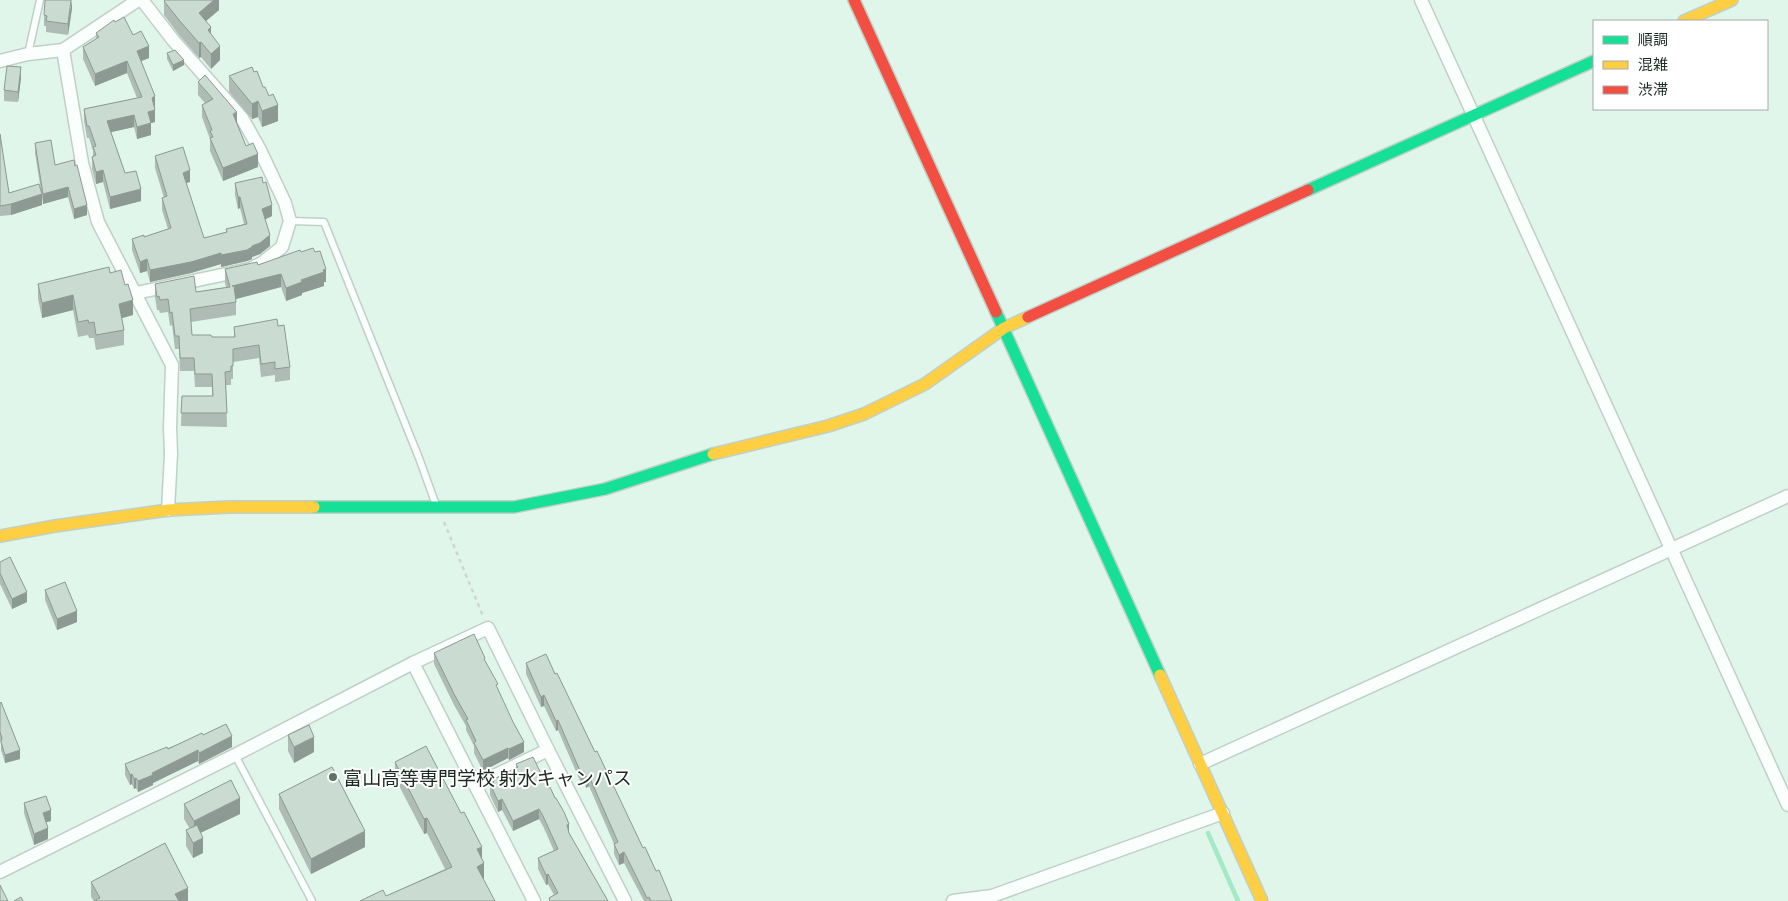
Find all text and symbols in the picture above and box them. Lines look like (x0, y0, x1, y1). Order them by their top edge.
legend (1593, 20, 1768, 110)
text: 順調 (1638, 30, 1668, 48)
text: 混雑 (1638, 55, 1668, 73)
text: 渋滞 (1638, 80, 1668, 98)
place label: 富山高等専門学校 射水キャンパス (343, 766, 632, 789)
marker: 富山高等専門学校 射水キャンパス (327, 771, 339, 783)

